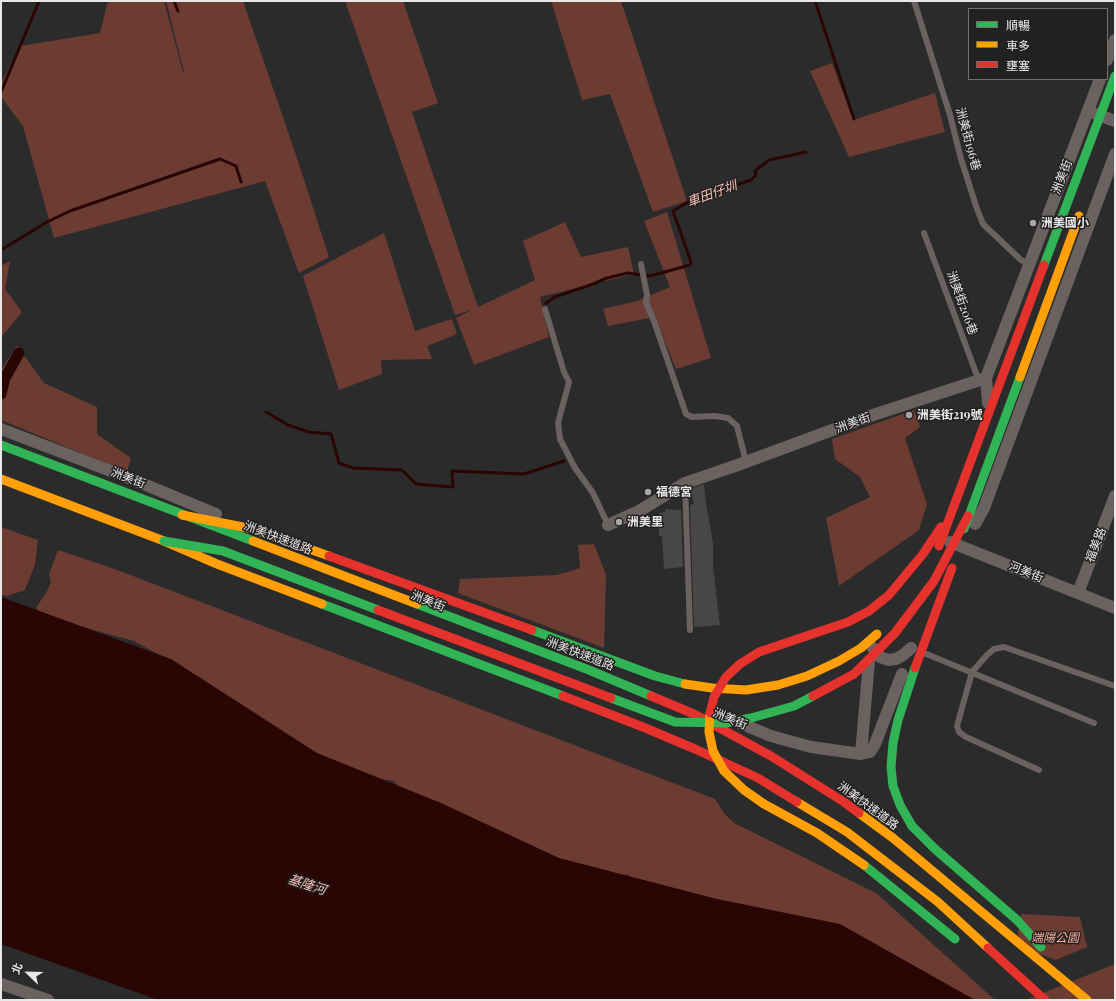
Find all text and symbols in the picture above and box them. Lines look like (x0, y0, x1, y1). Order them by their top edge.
legend (968, 8, 1108, 80)
text: 順暢 (1006, 17, 1030, 33)
text: 車多 (1006, 37, 1030, 53)
text: 壅塞 (1006, 57, 1030, 73)
street label: 洲美街196巷 (953, 106, 983, 172)
street label: 洲美街 (1049, 158, 1075, 196)
water label: 車田仔圳 (685, 178, 739, 210)
place label: 洲美國小 (1041, 216, 1089, 230)
marker: 洲美國小 (1028, 218, 1038, 228)
street label: 洲美街206巷 (944, 269, 980, 337)
place label: 洲美街219號 (917, 408, 983, 422)
street label: 洲美街 (834, 410, 872, 436)
marker: 洲美街219號 (904, 410, 914, 420)
street label: 洲美街 (109, 465, 147, 491)
place label: 福德宮 (656, 485, 692, 499)
marker: 福德宮 (643, 487, 653, 497)
place label: 洲美里 (627, 515, 663, 529)
marker: 洲美里 (614, 517, 624, 527)
street label: 洲美快速道路 (242, 518, 314, 558)
street label: 福美路 (1083, 526, 1109, 564)
street label: 河美街 (1007, 559, 1045, 585)
street label: 洲美街 (409, 588, 447, 614)
street label: 洲美快速道路 (544, 634, 616, 674)
street label: 洲美街 (711, 705, 749, 733)
street label: 洲美快速道路 (835, 779, 901, 833)
water label: 基隆河 (286, 872, 328, 898)
park label: 端陽公園 (1031, 931, 1079, 945)
north arrow (8, 953, 48, 993)
text: 北 (7, 960, 26, 976)

